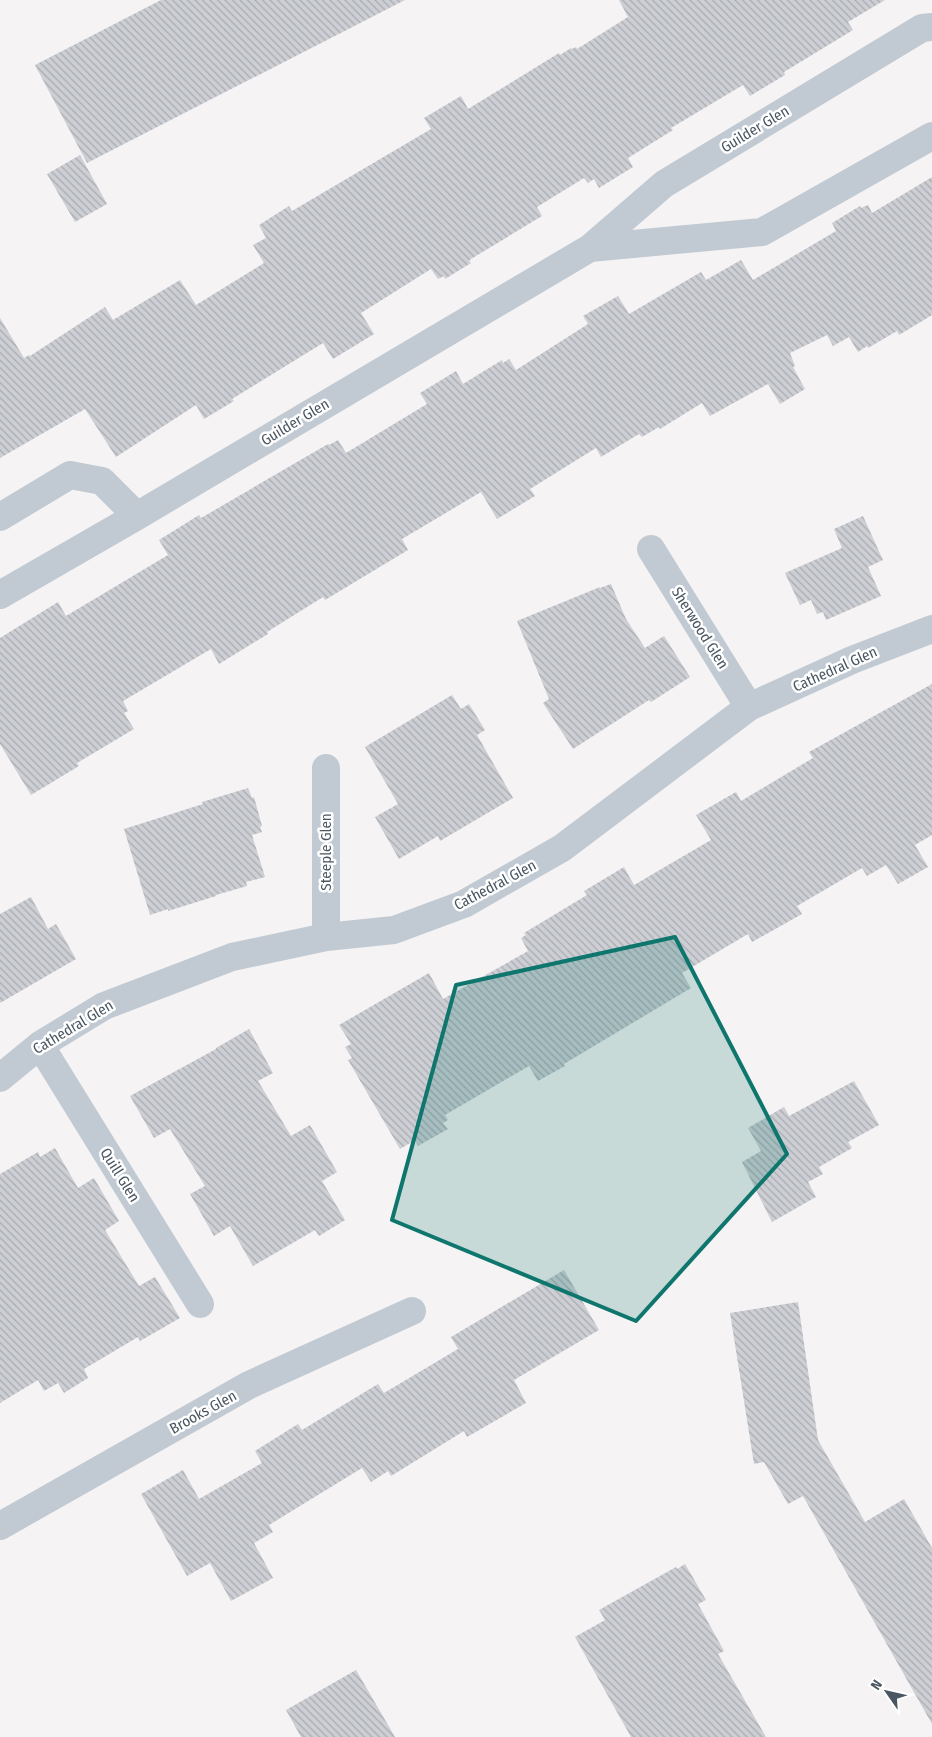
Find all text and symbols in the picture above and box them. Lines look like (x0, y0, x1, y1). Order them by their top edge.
street label: Guilder Glen (718, 102, 792, 156)
street label: Guilder Glen (258, 395, 332, 449)
street label: Sherwood Glen (668, 584, 732, 672)
street label: Cathedral Glen (790, 642, 880, 696)
street label: Steeple Glen (317, 813, 335, 891)
street label: Cathedral Glen (451, 856, 539, 914)
street label: Cathedral Glen (30, 996, 116, 1058)
street label: Quill Glen (96, 1145, 144, 1205)
street label: Brooks Glen (167, 1386, 239, 1438)
north arrow (862, 1667, 912, 1717)
text: N (867, 1677, 886, 1693)

